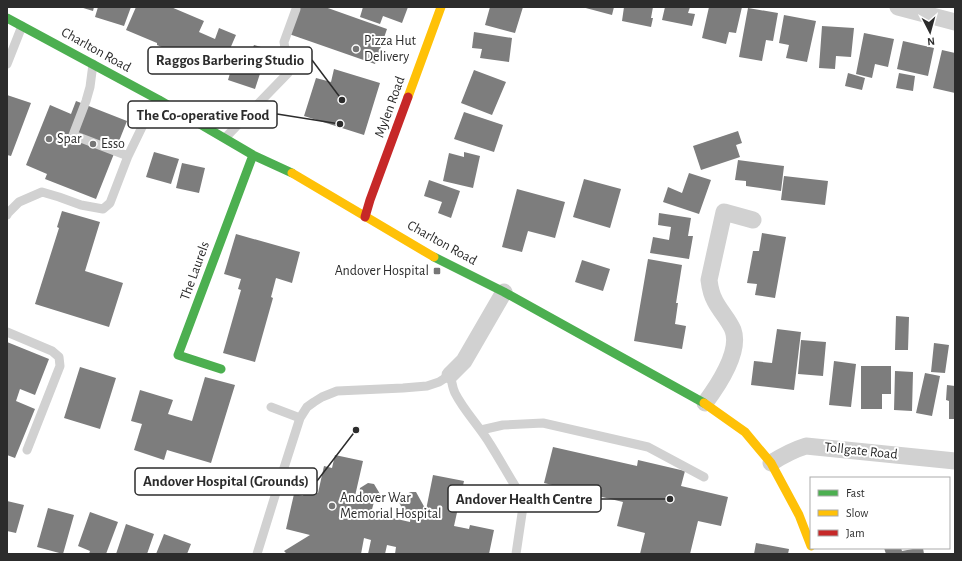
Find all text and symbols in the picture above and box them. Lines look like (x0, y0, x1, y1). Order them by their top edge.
north arrow (910, 12, 950, 52)
street label: Charlton Road (59, 25, 133, 75)
place label: Pizza Hut Delivery (364, 34, 417, 64)
text: N (927, 36, 935, 47)
marker: Pizza Hut Delivery (351, 44, 361, 54)
callout: Raggos Barbering Studio (148, 47, 312, 74)
text: Raggos Barbering Studio (156, 53, 304, 68)
street label: Mylen Road (372, 75, 408, 139)
callout: The Co-operative Food (128, 101, 277, 128)
text: The Co-operative Food (137, 108, 270, 123)
place label: Spar (57, 132, 82, 146)
marker: Spar (44, 134, 54, 144)
place label: Esso (101, 137, 125, 151)
marker: Esso (88, 139, 98, 149)
street label: Charlton Road (405, 218, 479, 268)
street label: The Laurels (178, 240, 212, 302)
place label: Andover Hospital (335, 264, 429, 278)
marker: Andover Hospital (432, 266, 442, 276)
street label: Tollgate Road (824, 440, 898, 462)
callout: Andover Hospital (Grounds) (135, 468, 317, 495)
text: Andover Hospital (Grounds) (143, 474, 309, 489)
legend (810, 477, 950, 549)
callout: Andover Health Centre (448, 485, 601, 512)
text: Fast (846, 487, 865, 499)
place label: Andover War Memorial Hospital (340, 491, 442, 521)
text: Andover Health Centre (456, 492, 592, 507)
marker: Andover War Memorial Hospital (327, 501, 337, 511)
text: Slow (846, 507, 868, 519)
text: Jam (846, 527, 865, 539)

